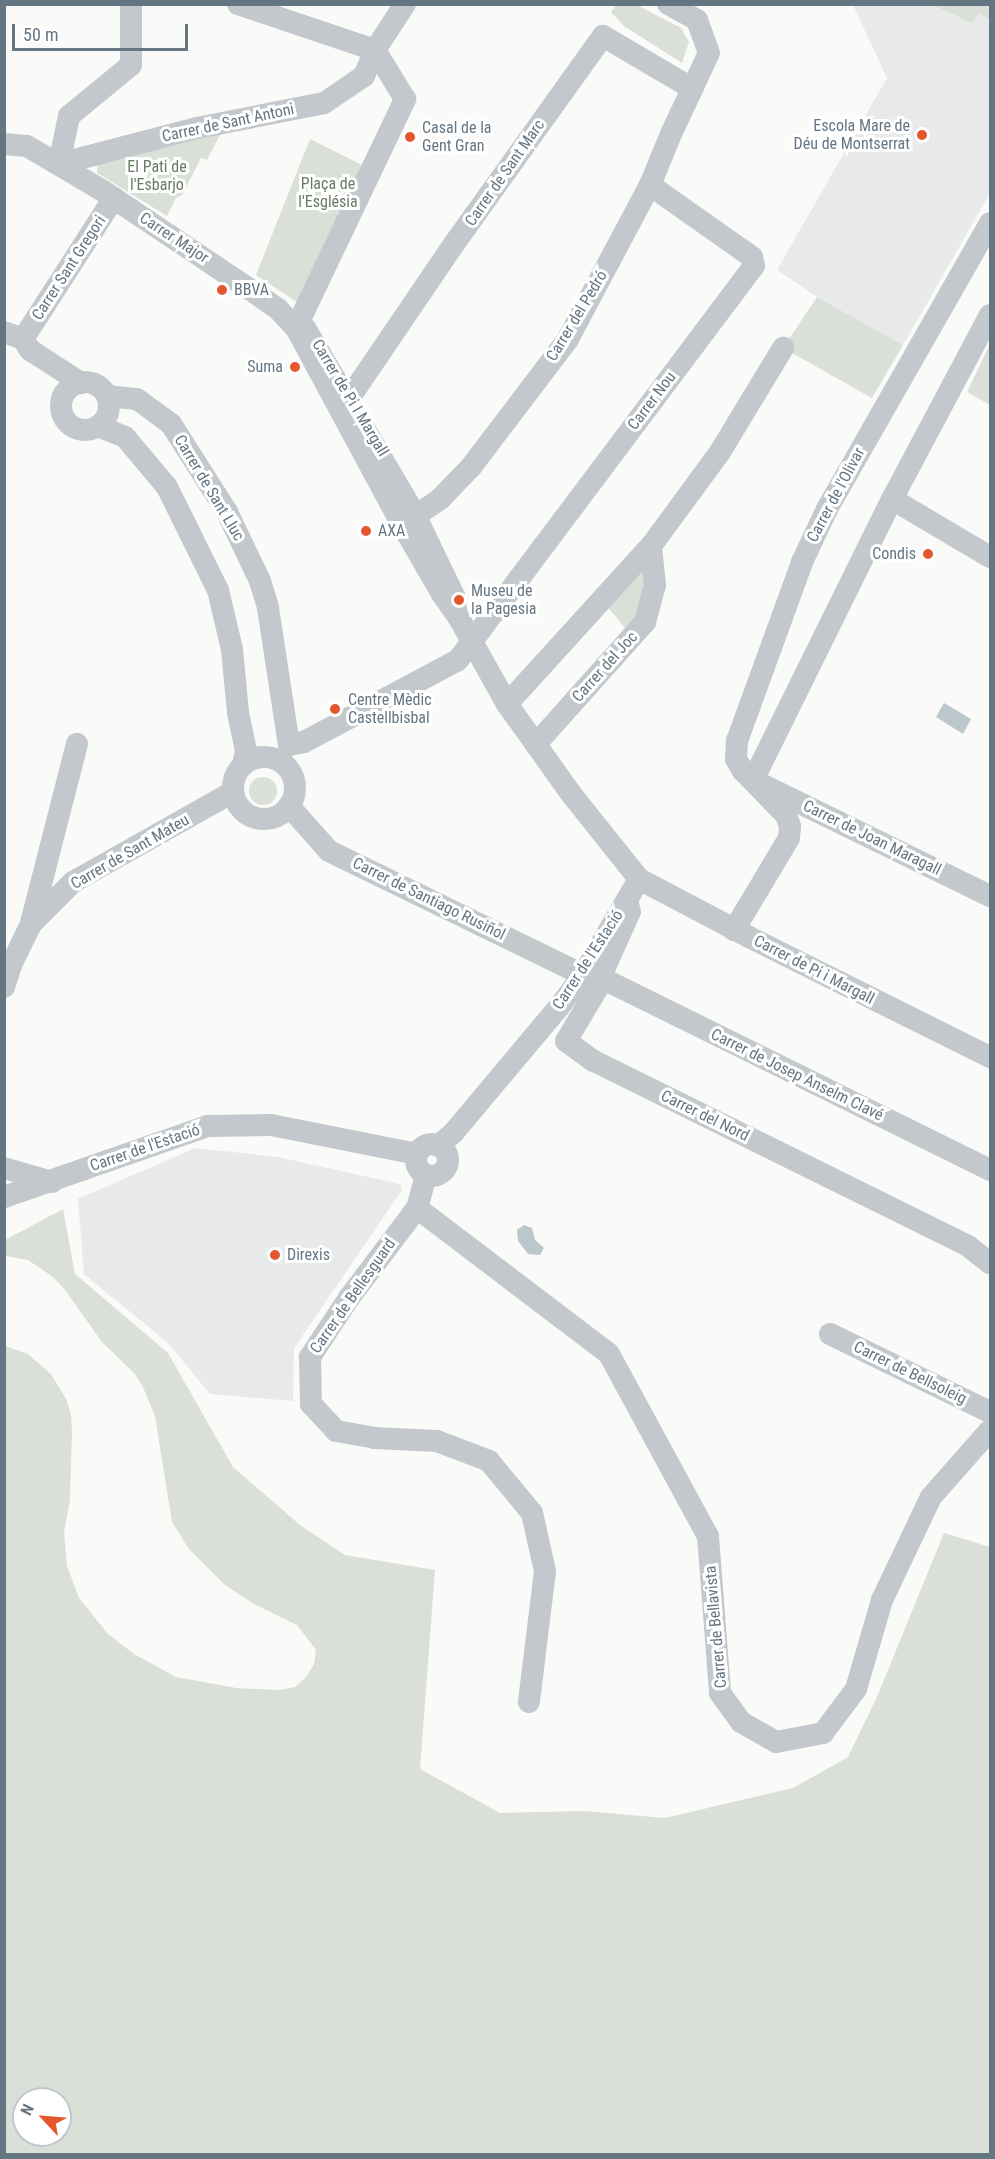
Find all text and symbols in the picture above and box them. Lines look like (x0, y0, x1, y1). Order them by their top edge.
scale bar (15, 12, 190, 50)
text: 50 m (23, 24, 58, 45)
street label: Carrer de Sant Antoni (160, 100, 296, 146)
street label: Carrer de Sant Marc (461, 116, 549, 230)
place label: Escola Mare de Déu de Montserrat (794, 116, 910, 154)
place label: Casal de la Gent Gran (422, 118, 491, 156)
marker: Escola Mare de Déu de Montserrat (915, 128, 929, 142)
marker: Casal de la Gent Gran (403, 130, 417, 144)
park label: El Pati de l'Esbarjo (127, 157, 187, 195)
park label: Plaça de l'Església (298, 174, 358, 212)
street label: Carrer Major (136, 209, 212, 267)
street label: Carrer Sant Gregori (28, 212, 110, 324)
street label: Carrer del Pedró (542, 267, 612, 365)
place label: BBVA (234, 280, 269, 300)
marker: BBVA (215, 283, 229, 297)
street label: Carrer de Pi I Margall (308, 336, 392, 460)
place label: Suma (247, 357, 283, 377)
marker: Suma (288, 360, 302, 374)
street label: Carrer Nou (624, 368, 680, 434)
street label: Carrer de Sant Lluc (170, 432, 248, 544)
street label: Carrer de l'Olivar (803, 444, 869, 546)
place label: AXA (378, 521, 405, 541)
marker: AXA (359, 524, 373, 538)
place label: Condis (872, 544, 916, 564)
marker: Condis (921, 547, 935, 561)
place label: Museu de la Pagesia (471, 581, 536, 619)
marker: Museu de la Pagesia (452, 593, 466, 607)
street label: Carrer del Joc (568, 628, 642, 706)
place label: Centre Mèdic Castellbisbal (348, 690, 432, 728)
marker: Centre Mèdic Castellbisbal (326, 700, 344, 718)
street label: Carrer de Joan Maragall (800, 796, 944, 880)
street label: Carrer de Sant Mateu (67, 810, 193, 894)
street label: Carrer de Santiago Rusiñol (350, 854, 508, 944)
street label: Carrer de l'Estació (549, 907, 627, 1013)
street label: Carrer de Pi i Margall (751, 931, 877, 1009)
street label: Carrer de Josep Anselm Clavé (708, 1025, 886, 1125)
street label: Carrer del Nord (658, 1086, 752, 1146)
street label: Carrer de l'Estació (88, 1120, 202, 1176)
street label: Carrer de Bellesguard (306, 1235, 400, 1357)
place label: Direxis (287, 1245, 330, 1265)
marker: Direxis (268, 1248, 282, 1262)
street label: Carrer de Bellsoleig (850, 1337, 970, 1409)
street label: Carrer de Bellavista (701, 1565, 731, 1689)
north arrow (12, 2087, 72, 2147)
text: N (16, 2101, 38, 2118)

